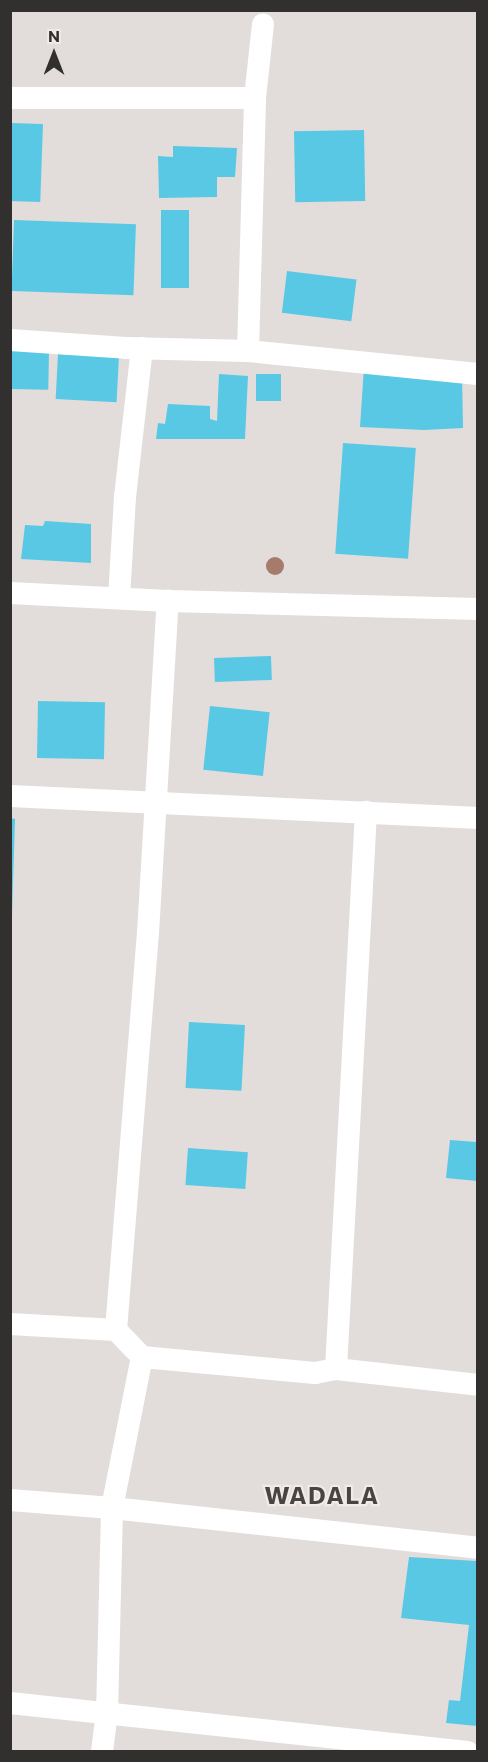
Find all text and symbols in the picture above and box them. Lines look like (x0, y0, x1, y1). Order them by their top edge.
north arrow (24, 24, 84, 84)
text: N (48, 26, 60, 45)
district label: WADALA (265, 1481, 379, 1509)

